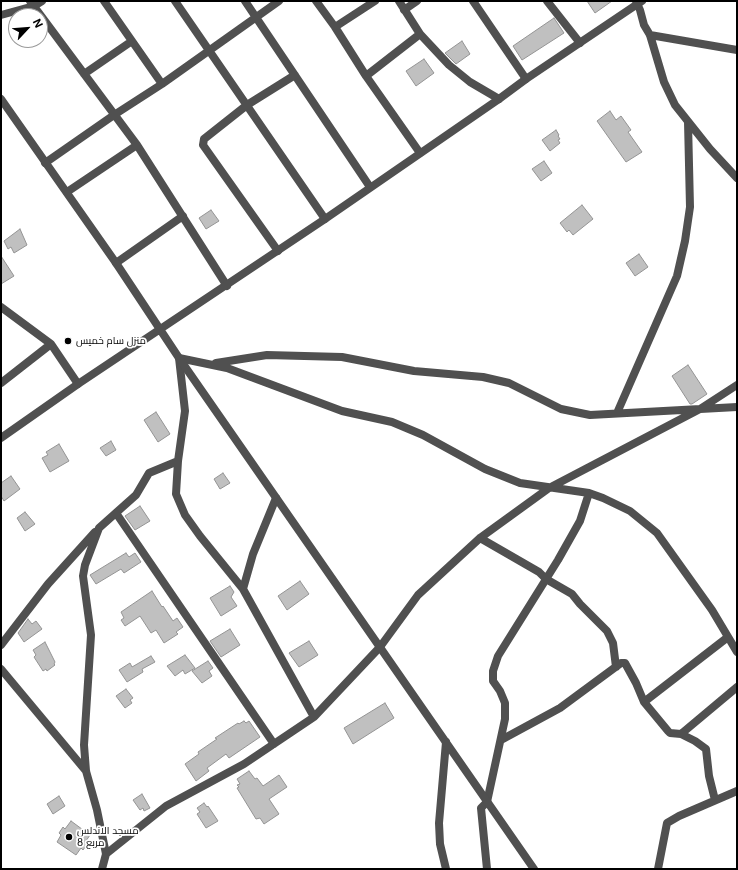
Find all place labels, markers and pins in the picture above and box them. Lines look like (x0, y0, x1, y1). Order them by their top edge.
place label: منزل سام خميس (76, 335, 146, 347)
marker: منزل سام خميس (63, 336, 73, 346)
place label: مسجد الاندلس مربع 8 (77, 825, 139, 848)
marker: مسجد الاندلس مربع 8 (64, 832, 74, 842)

